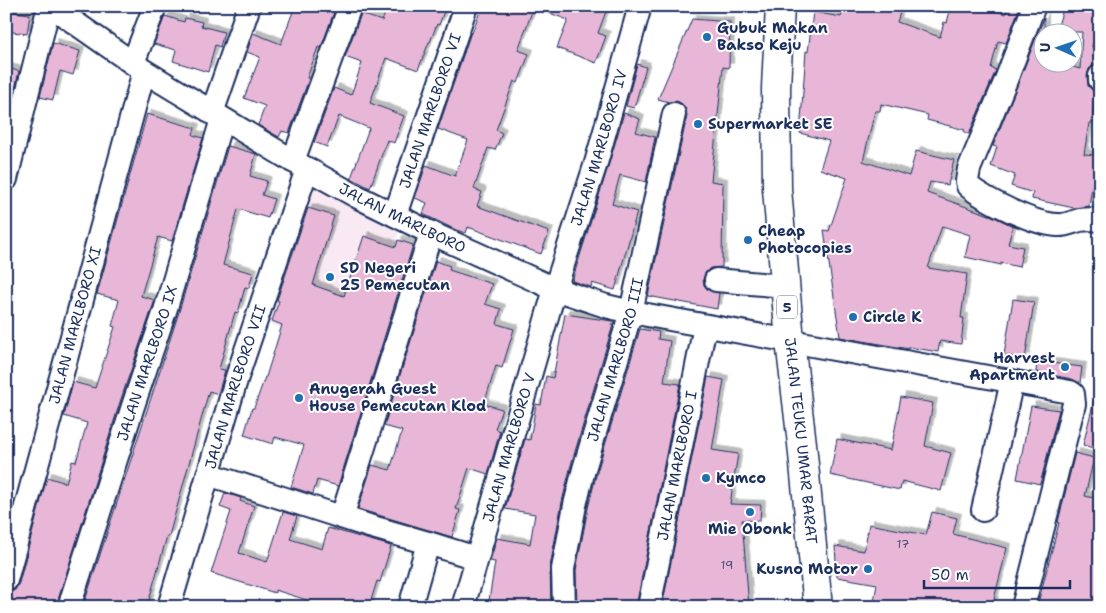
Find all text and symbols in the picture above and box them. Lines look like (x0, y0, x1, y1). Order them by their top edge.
place label: Gubuk Makan Bakso Keju (717, 18, 828, 55)
north arrow (1034, 22, 1084, 72)
street label: JALAN MARLBORO VI (395, 31, 466, 191)
marker: Gubuk Makan Bakso Keju (701, 31, 713, 43)
text: U (1036, 42, 1054, 53)
street label: JALAN MARLBORO IV (566, 67, 632, 229)
place label: Supermarket SE (708, 114, 833, 134)
marker: Supermarket SE (692, 118, 704, 130)
street label: JALAN MARLBORO (335, 178, 469, 257)
place label: Cheap Photocopies (758, 221, 852, 258)
marker: Cheap Photocopies (742, 234, 754, 246)
street label: JALAN MARLBORO XI (44, 244, 106, 406)
place label: SD Negeri 25 Pemecutan (340, 258, 450, 295)
marker: SD Negeri 25 Pemecutan (324, 271, 336, 283)
street label: JALAN MARLBORO III (583, 276, 648, 444)
street label: JALAN MARLBORO IX (112, 283, 182, 444)
road number: 5 (777, 296, 797, 318)
street label: JALAN MARLBORO VII (200, 302, 271, 471)
place label: Circle K (863, 307, 922, 327)
marker: Circle K (847, 311, 859, 323)
street label: JALAN TEUKU UMAR BARAT (780, 336, 822, 545)
place label: Harvest Apartment (969, 348, 1055, 385)
marker: Harvest Apartment (1059, 361, 1071, 373)
street label: JALAN MARLBORO V (478, 371, 540, 524)
place label: Anugerah Guest House Pemecutan Klod (309, 379, 486, 416)
street label: JALAN MARLBORO I (652, 389, 702, 543)
marker: Anugerah Guest House Pemecutan Klod (293, 392, 305, 404)
place label: Kymco (716, 468, 766, 488)
marker: Kymco (700, 472, 712, 484)
marker: Mie Obonk (744, 506, 756, 518)
place label: Mie Obonk (708, 519, 792, 539)
house number: 17 (897, 536, 909, 552)
house number: 19 (721, 557, 733, 573)
scale bar (924, 558, 1070, 590)
place label: Kusno Motor (756, 559, 858, 579)
marker: Kusno Motor (862, 563, 874, 575)
text: 50 m (931, 565, 969, 585)

